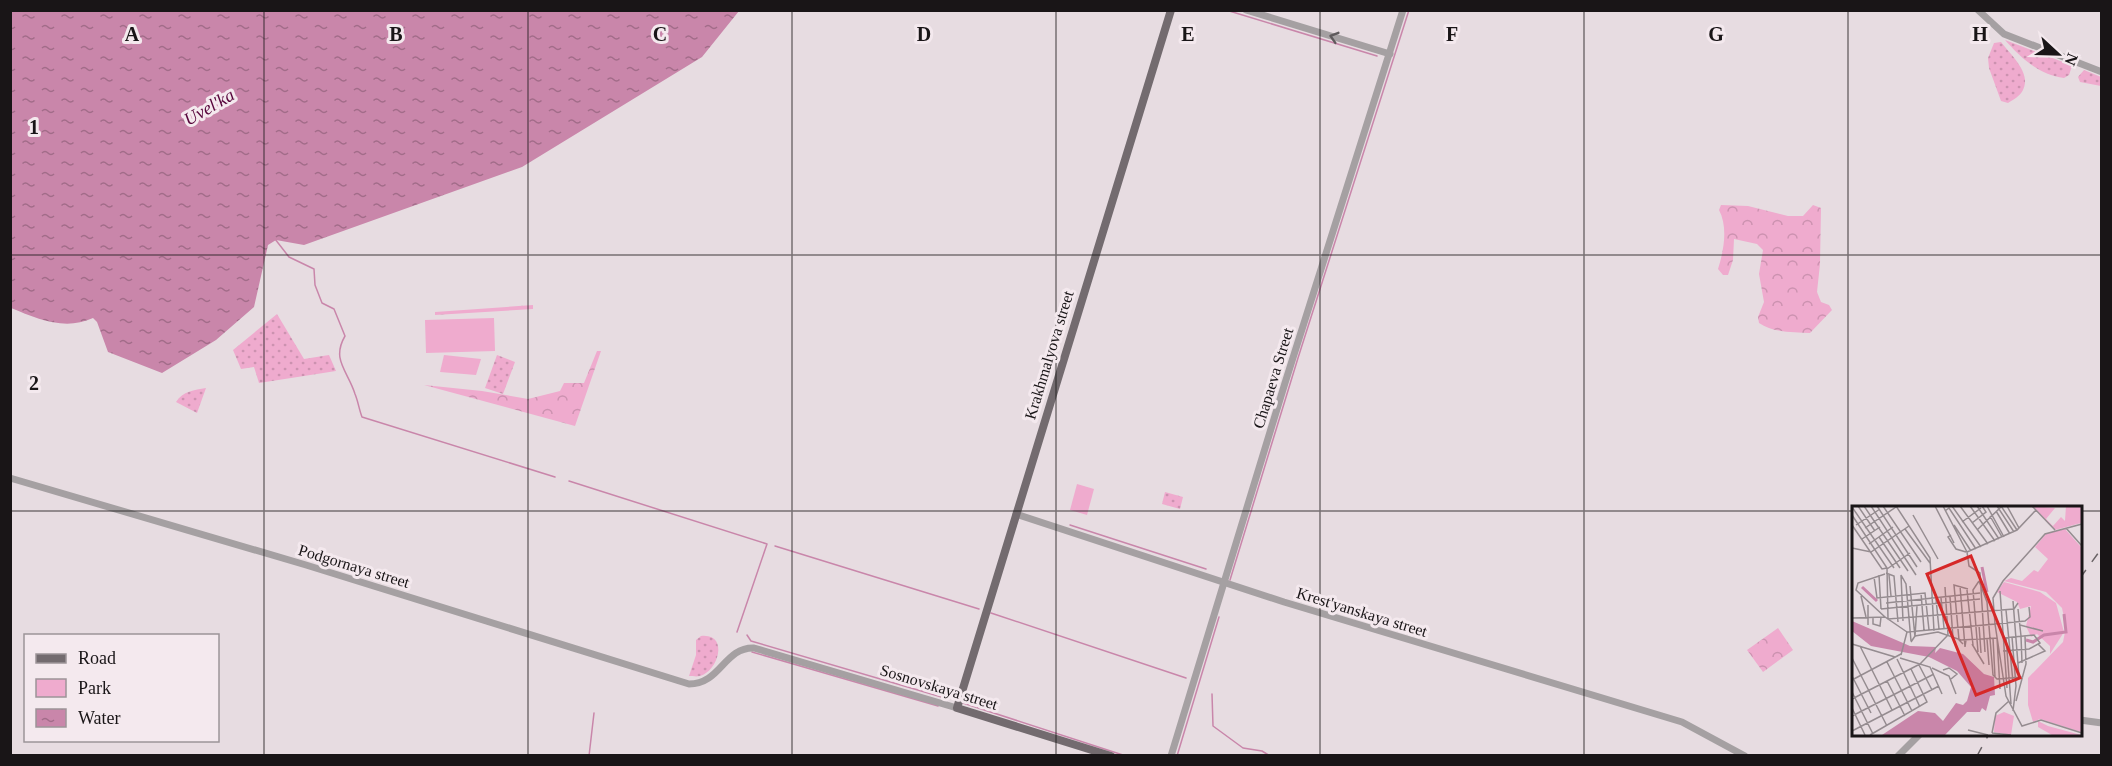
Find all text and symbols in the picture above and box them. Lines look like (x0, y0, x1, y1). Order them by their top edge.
text: A (125, 23, 140, 45)
text: B (389, 23, 403, 45)
text: C (653, 23, 667, 45)
text: D (917, 23, 931, 45)
text: E (1181, 23, 1195, 45)
text: F (1446, 23, 1458, 45)
text: G (1708, 23, 1724, 45)
text: H (1972, 23, 1988, 45)
north arrow (2028, 24, 2088, 84)
one-way arrow (1329, 32, 1340, 44)
text: N (2061, 51, 2081, 68)
water label: Uvel'ka (180, 85, 238, 129)
text: 1 (29, 116, 39, 138)
street label: Krakhmalyova street (1021, 288, 1078, 422)
street label: Chapaeva Street (1250, 325, 1298, 431)
text: 2 (29, 372, 39, 394)
inset map (1852, 506, 2082, 736)
street label: Podgornaya street (296, 541, 412, 592)
street label: Krest'yanskaya street (1294, 584, 1430, 641)
legend (24, 634, 219, 742)
text: Road (78, 648, 116, 668)
street label: Sosnovskaya street (878, 661, 1000, 714)
text: Park (78, 678, 111, 698)
text: Water (78, 708, 121, 728)

